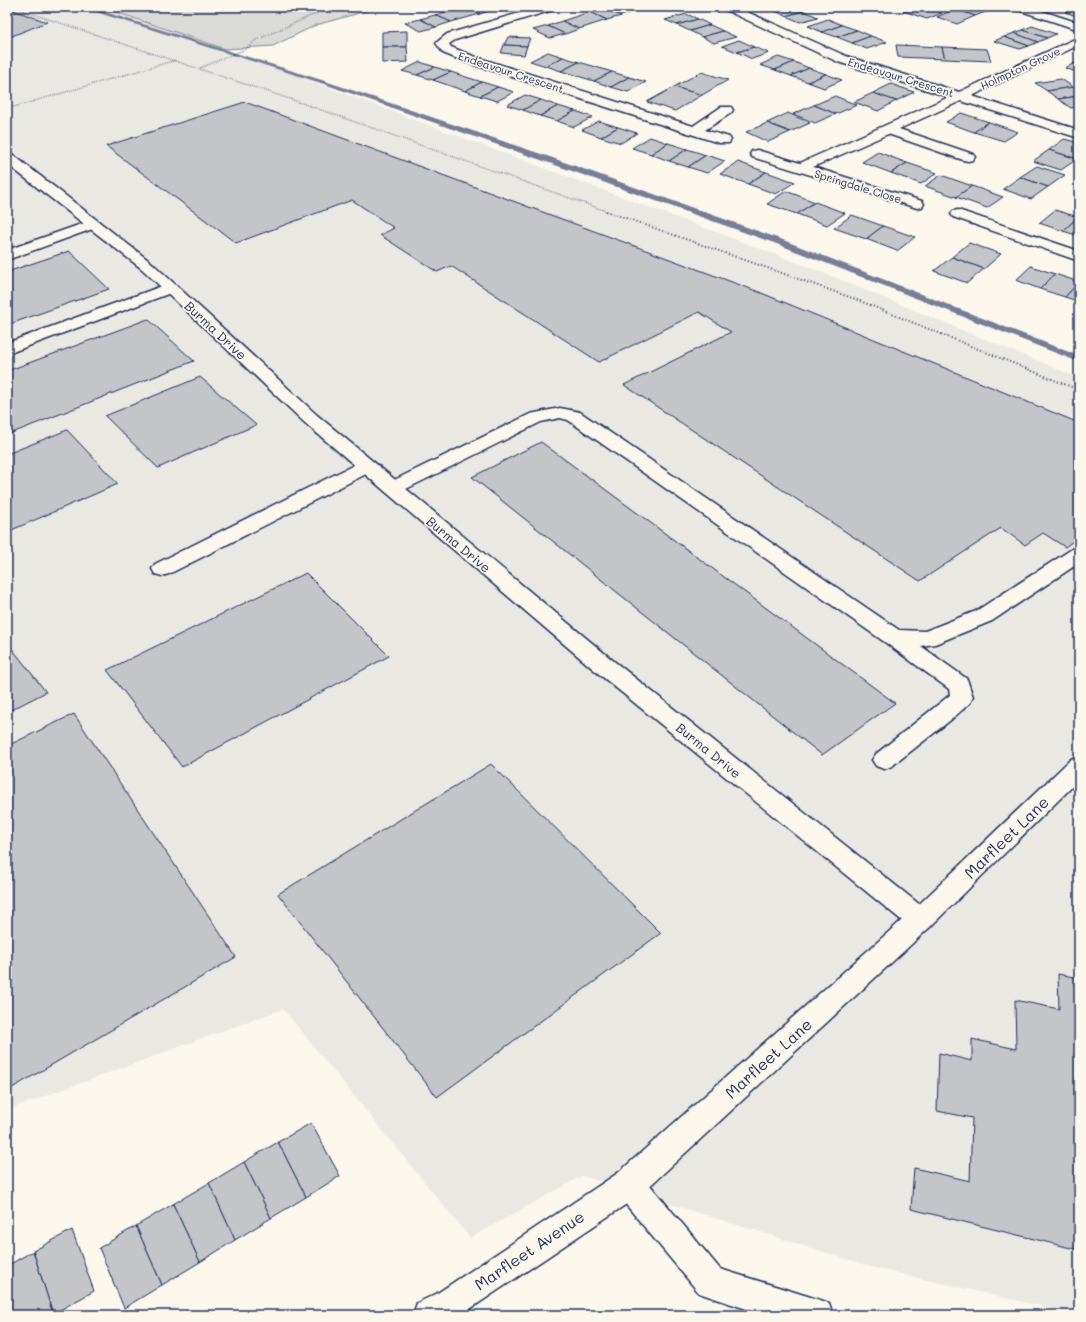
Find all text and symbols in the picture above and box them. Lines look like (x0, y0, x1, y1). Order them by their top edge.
street label: Holmpton Grove (978, 43, 1063, 93)
street label: Endeavour Crescent (456, 48, 566, 96)
street label: Endeavour Crescent (846, 54, 956, 100)
street label: Springdale Close (813, 166, 904, 206)
street label: Burma Drive (181, 297, 251, 363)
street label: Burma Drive (423, 512, 495, 576)
street label: Burma Drive (673, 719, 745, 781)
street label: Marfleet Lane (959, 791, 1053, 883)
street label: Marfleet Lane (720, 1013, 816, 1103)
street label: Marfleet Avenue (470, 1205, 588, 1295)

